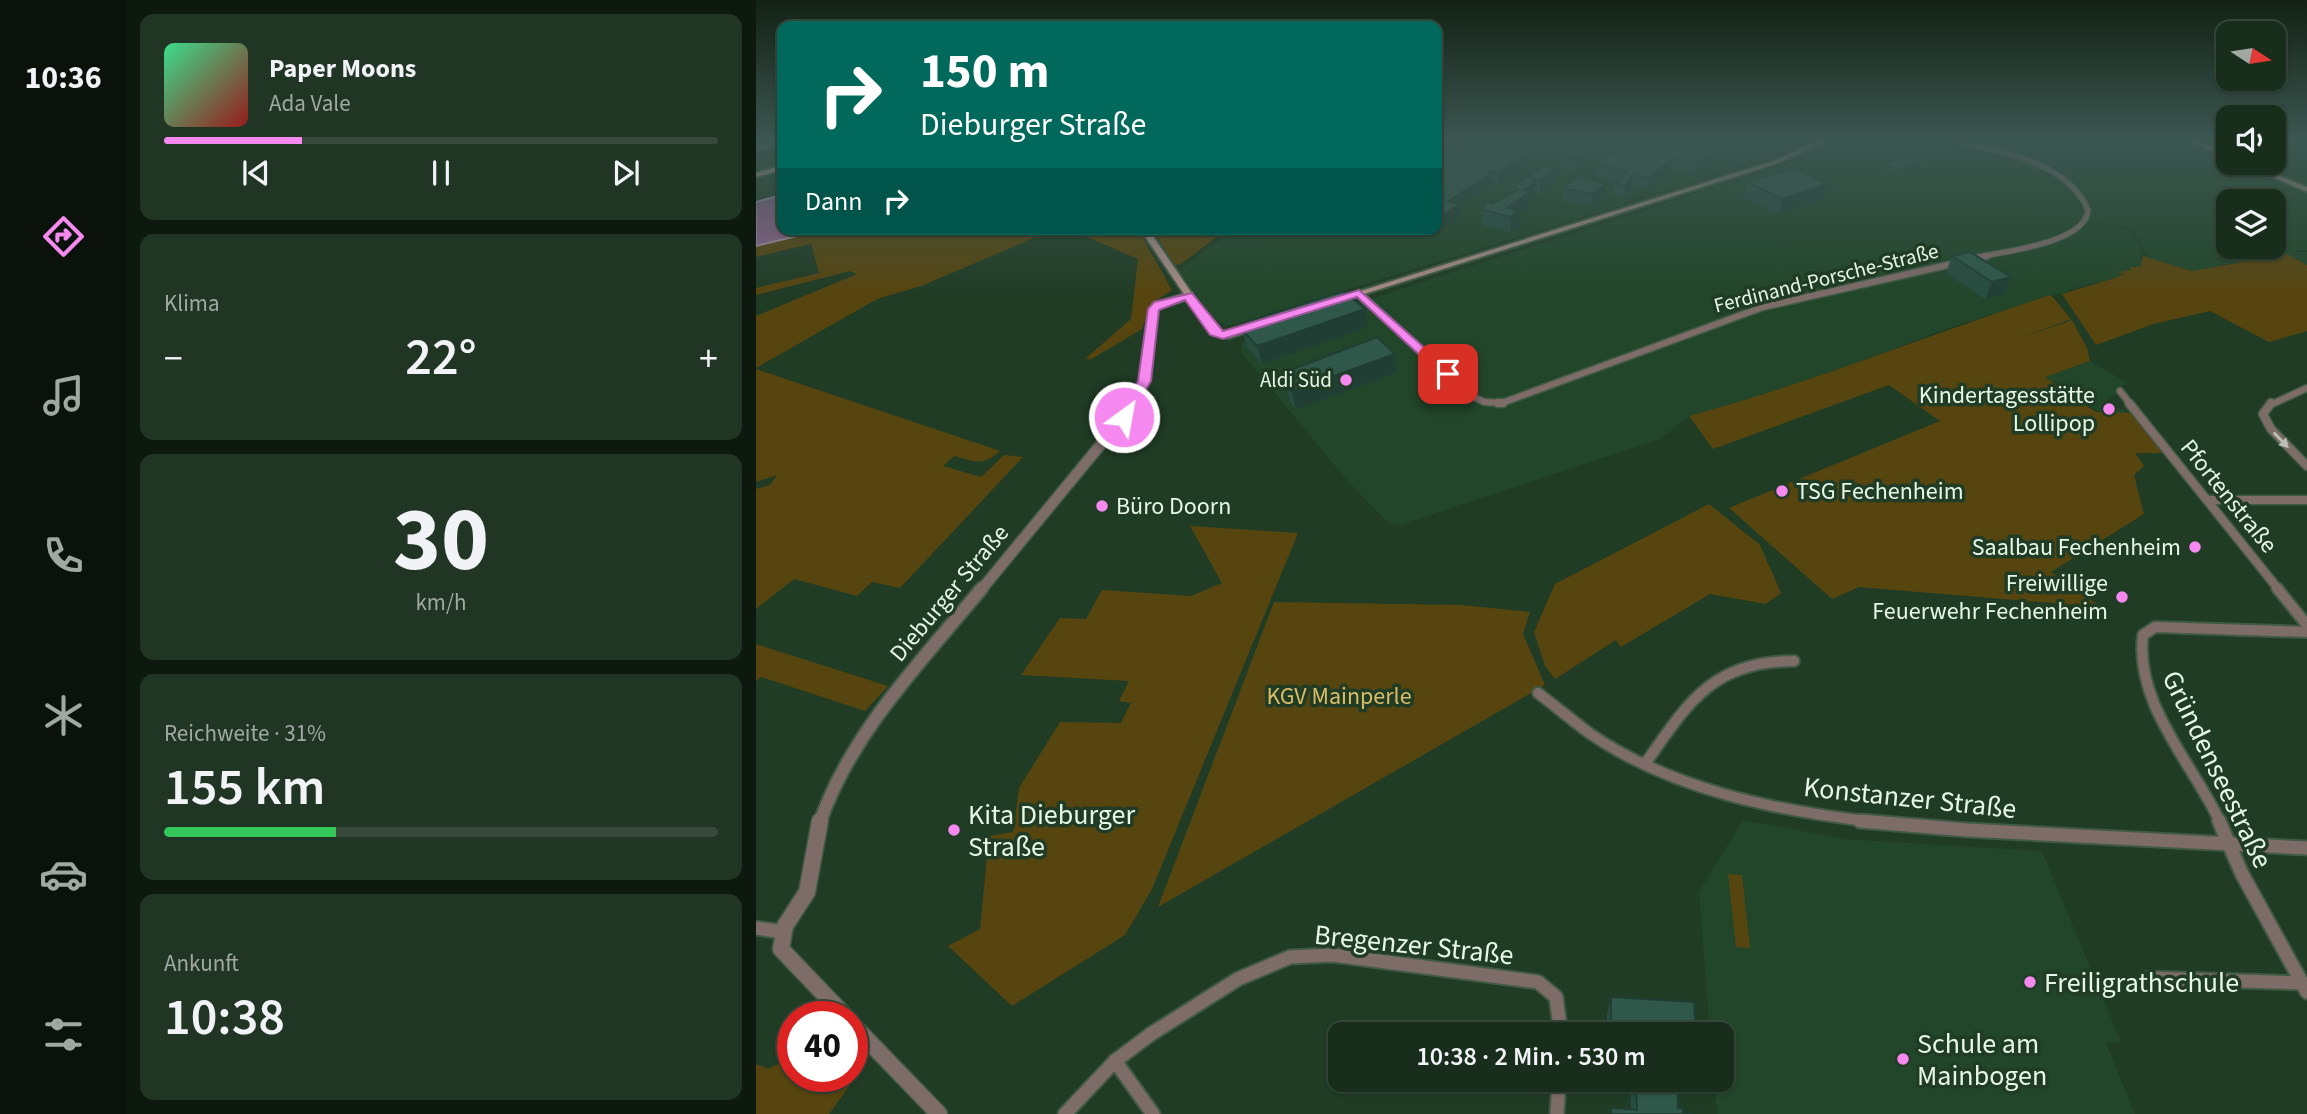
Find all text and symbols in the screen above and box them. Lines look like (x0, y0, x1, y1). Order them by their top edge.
north arrow (2216, 21, 2286, 91)
map controls (2216, 21, 2286, 259)
text: 150 m (920, 37, 1049, 107)
icon: right (805, 49, 896, 140)
text: Paper Moons (269, 50, 416, 87)
text: 10:36 (24, 55, 102, 101)
text: Ada Vale (269, 87, 351, 120)
text: Dieburger Straße (920, 102, 1146, 148)
button: sound (2216, 105, 2286, 175)
icon: previous (237, 154, 275, 192)
icon: pause (422, 154, 460, 192)
icon: next (607, 154, 645, 192)
icon: right (877, 182, 915, 220)
text: Dann (805, 183, 863, 220)
button: layers (2216, 189, 2286, 259)
icon: directions (39, 212, 88, 261)
street label: Ferdinand-Porsche-Straße (1711, 236, 1941, 320)
text: Klima (164, 287, 220, 320)
text: 22° (405, 321, 477, 395)
text: − (164, 332, 183, 386)
text: + (699, 332, 718, 386)
pin (1418, 344, 1478, 404)
icon: arrive (1429, 355, 1467, 393)
place label: Aldi Süd (1260, 365, 1332, 395)
icon: music (39, 371, 88, 420)
marker: Aldi Süd (1338, 372, 1354, 388)
place label: Kindertagesstätte Lollipop (1919, 378, 2095, 441)
position arrow (1087, 380, 1161, 454)
marker: Kindertagesstätte Lollipop (2101, 401, 2117, 417)
one-way arrow (2273, 431, 2289, 448)
street label: Pfortenstraße (2172, 432, 2286, 561)
place label: TSG Fechenheim (1796, 474, 1964, 509)
text: 30 (393, 476, 489, 605)
marker: TSG Fechenheim (1774, 483, 1790, 499)
place label: Büro Doorn (1116, 489, 1231, 524)
marker: Büro Doorn (1094, 498, 1110, 514)
street label: Dieburger Straße (881, 517, 1017, 670)
place label: Saalbau Fechenheim (1972, 530, 2181, 565)
icon: phone (39, 531, 88, 580)
marker: Saalbau Fechenheim (2187, 539, 2203, 555)
place label: Freiwillige Feuerwehr Fechenheim (1872, 566, 2108, 629)
text: km/h (415, 586, 467, 619)
marker: Freiwillige Feuerwehr Fechenheim (2114, 589, 2130, 605)
street label: Gründenseestraße (2152, 664, 2282, 875)
park label: KGV Mainperle (1266, 679, 1412, 714)
icon: climate (39, 691, 88, 740)
text: Reichweite · 31% (164, 717, 326, 750)
text: 155 km (164, 751, 325, 825)
street label: Konstanzer Straße (1802, 767, 2018, 829)
place label: Kita Dieburger Straße (968, 795, 1135, 867)
marker: Kita Dieburger Straße (946, 822, 962, 838)
icon: car (39, 850, 88, 899)
street label: Bregenzer Straße (1312, 915, 1516, 975)
text: Ankunft (164, 947, 239, 980)
place label: Freiligrathschule (2044, 963, 2239, 1003)
marker: Freiligrathschule (2022, 974, 2038, 990)
text: 10:38 (164, 981, 285, 1055)
speed limit sign: 40 (777, 1001, 868, 1092)
icon: filters (39, 1010, 88, 1059)
place label: Schule am Mainbogen (1917, 1024, 2047, 1096)
text: 10:38 · 2 Min. · 530 m (1416, 1038, 1646, 1075)
marker: Schule am Mainbogen (1895, 1051, 1911, 1067)

